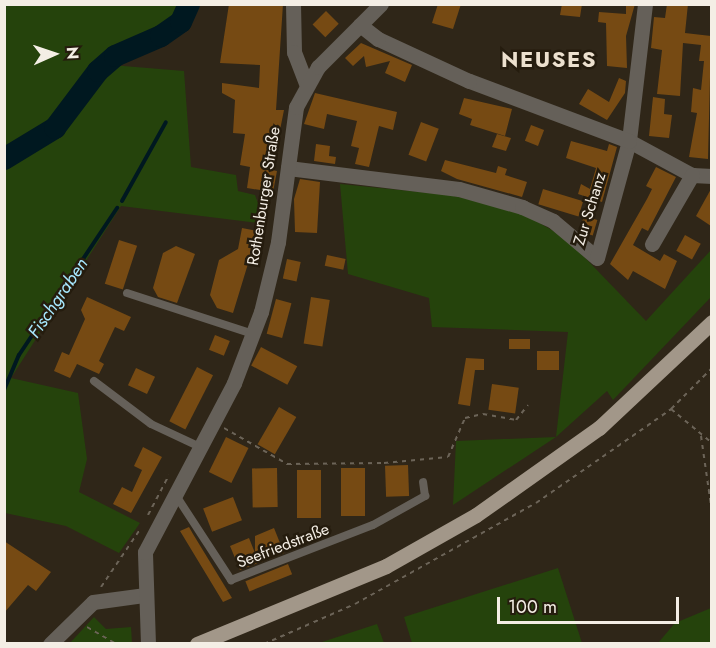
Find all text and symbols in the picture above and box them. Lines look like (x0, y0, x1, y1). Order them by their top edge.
north arrow (24, 24, 84, 84)
text: N (61, 46, 84, 60)
district label: NEUSES (501, 47, 597, 73)
street label: Rothenburger Straße (244, 125, 284, 267)
street label: Zur Schanz (570, 170, 610, 248)
water label: Fischgraben (23, 254, 93, 342)
street label: Seefriedstraße (234, 520, 332, 572)
scale bar (500, 585, 682, 623)
text: 100 m (508, 594, 557, 620)

